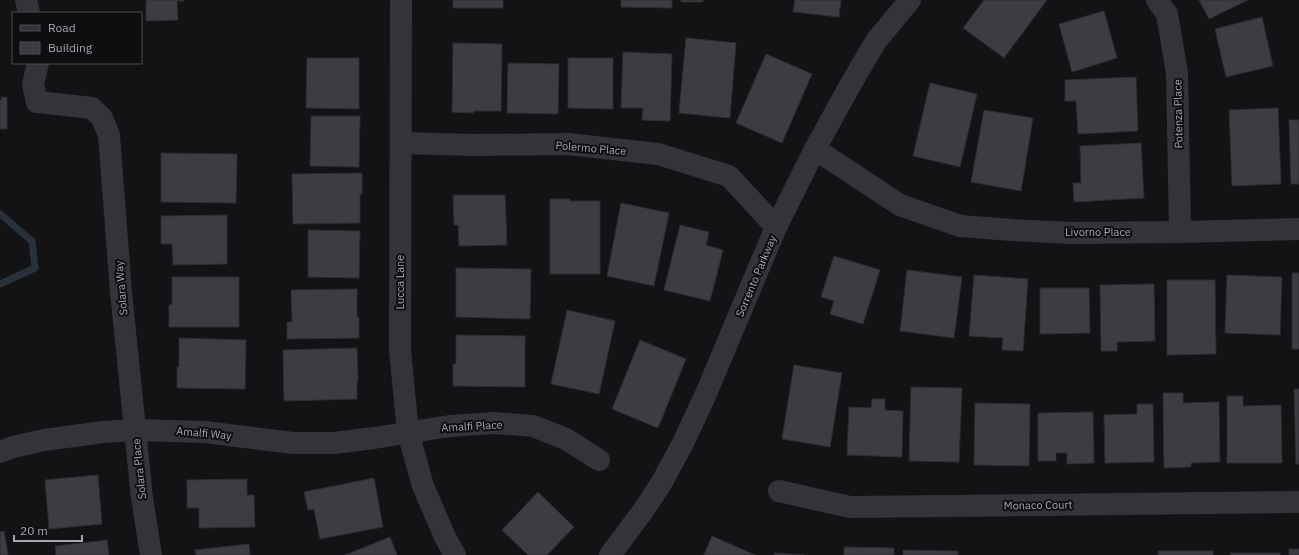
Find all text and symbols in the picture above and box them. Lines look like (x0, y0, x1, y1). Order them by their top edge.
legend (12, 12, 142, 64)
text: Road (48, 20, 76, 35)
text: Building (48, 40, 93, 55)
street label: Potenza Place (1170, 79, 1186, 149)
street label: Polermo Place (555, 138, 627, 158)
street label: Livorno Place (1065, 225, 1131, 239)
street label: Sorrento Parkway (732, 233, 780, 319)
street label: Lucca Lane (393, 255, 407, 309)
street label: Solara Way (112, 260, 130, 316)
street label: Amalfi Place (441, 417, 503, 435)
street label: Amalfi Way (176, 424, 233, 442)
street label: Solara Place (129, 438, 149, 500)
street label: Monaco Court (1004, 497, 1073, 513)
scale bar (14, 517, 82, 543)
text: 20 m (20, 523, 48, 538)

